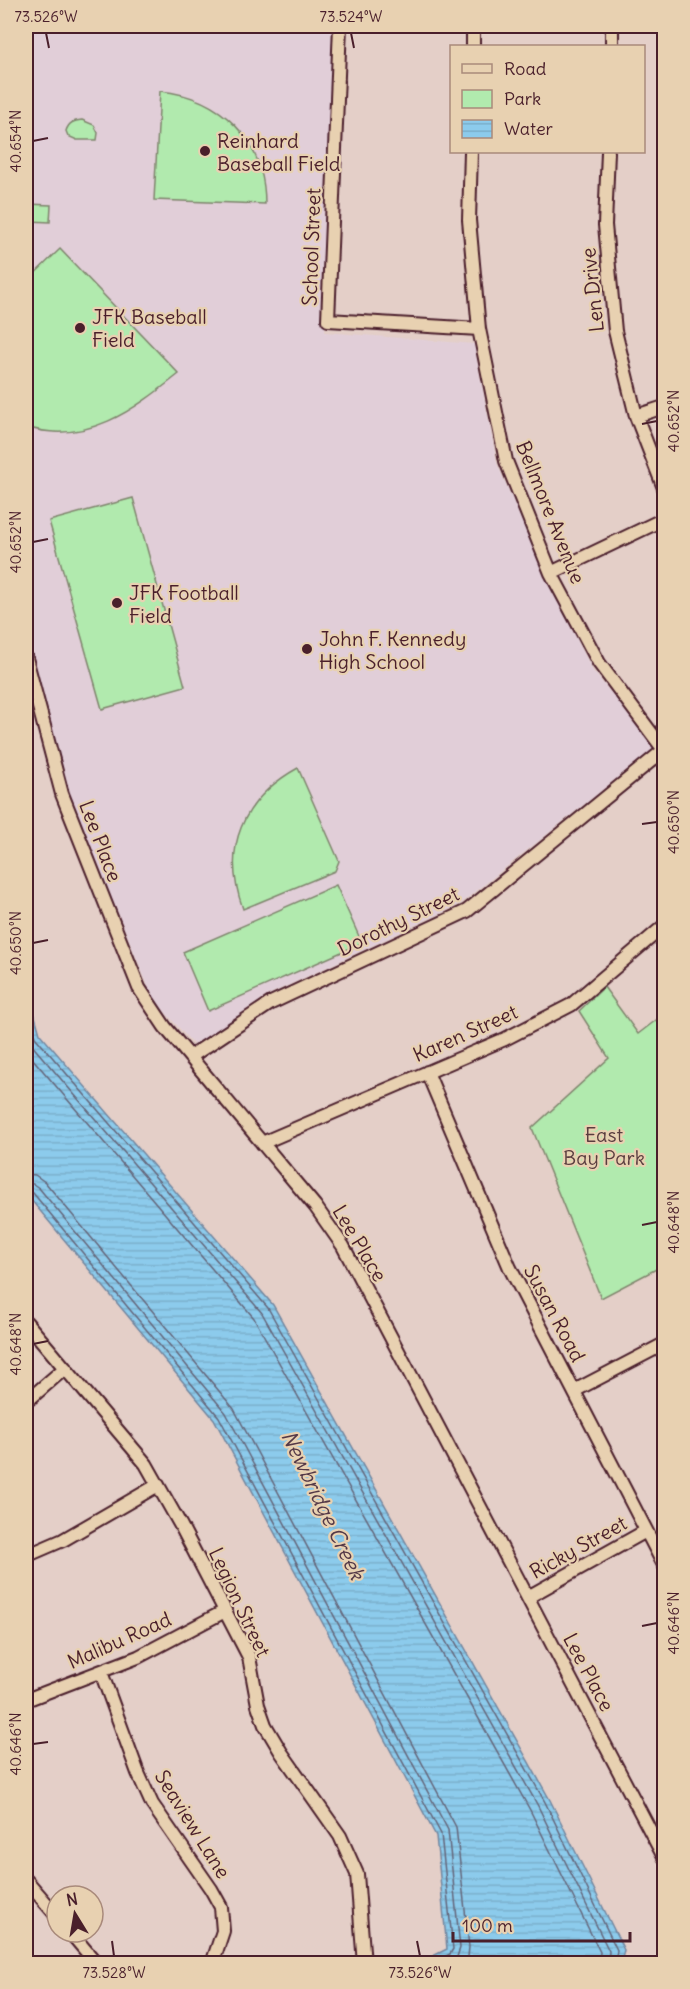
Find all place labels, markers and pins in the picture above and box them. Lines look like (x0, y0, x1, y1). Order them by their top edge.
place label: Reinhard Baseball Field (217, 128, 341, 176)
marker: Reinhard Baseball Field (198, 144, 212, 158)
place label: JFK Baseball Field (92, 304, 207, 352)
marker: JFK Baseball Field (73, 321, 87, 335)
place label: JFK Football Field (129, 580, 239, 628)
marker: JFK Football Field (110, 596, 124, 610)
place label: John F. Kennedy High School (319, 626, 466, 674)
marker: John F. Kennedy High School (300, 642, 314, 656)

